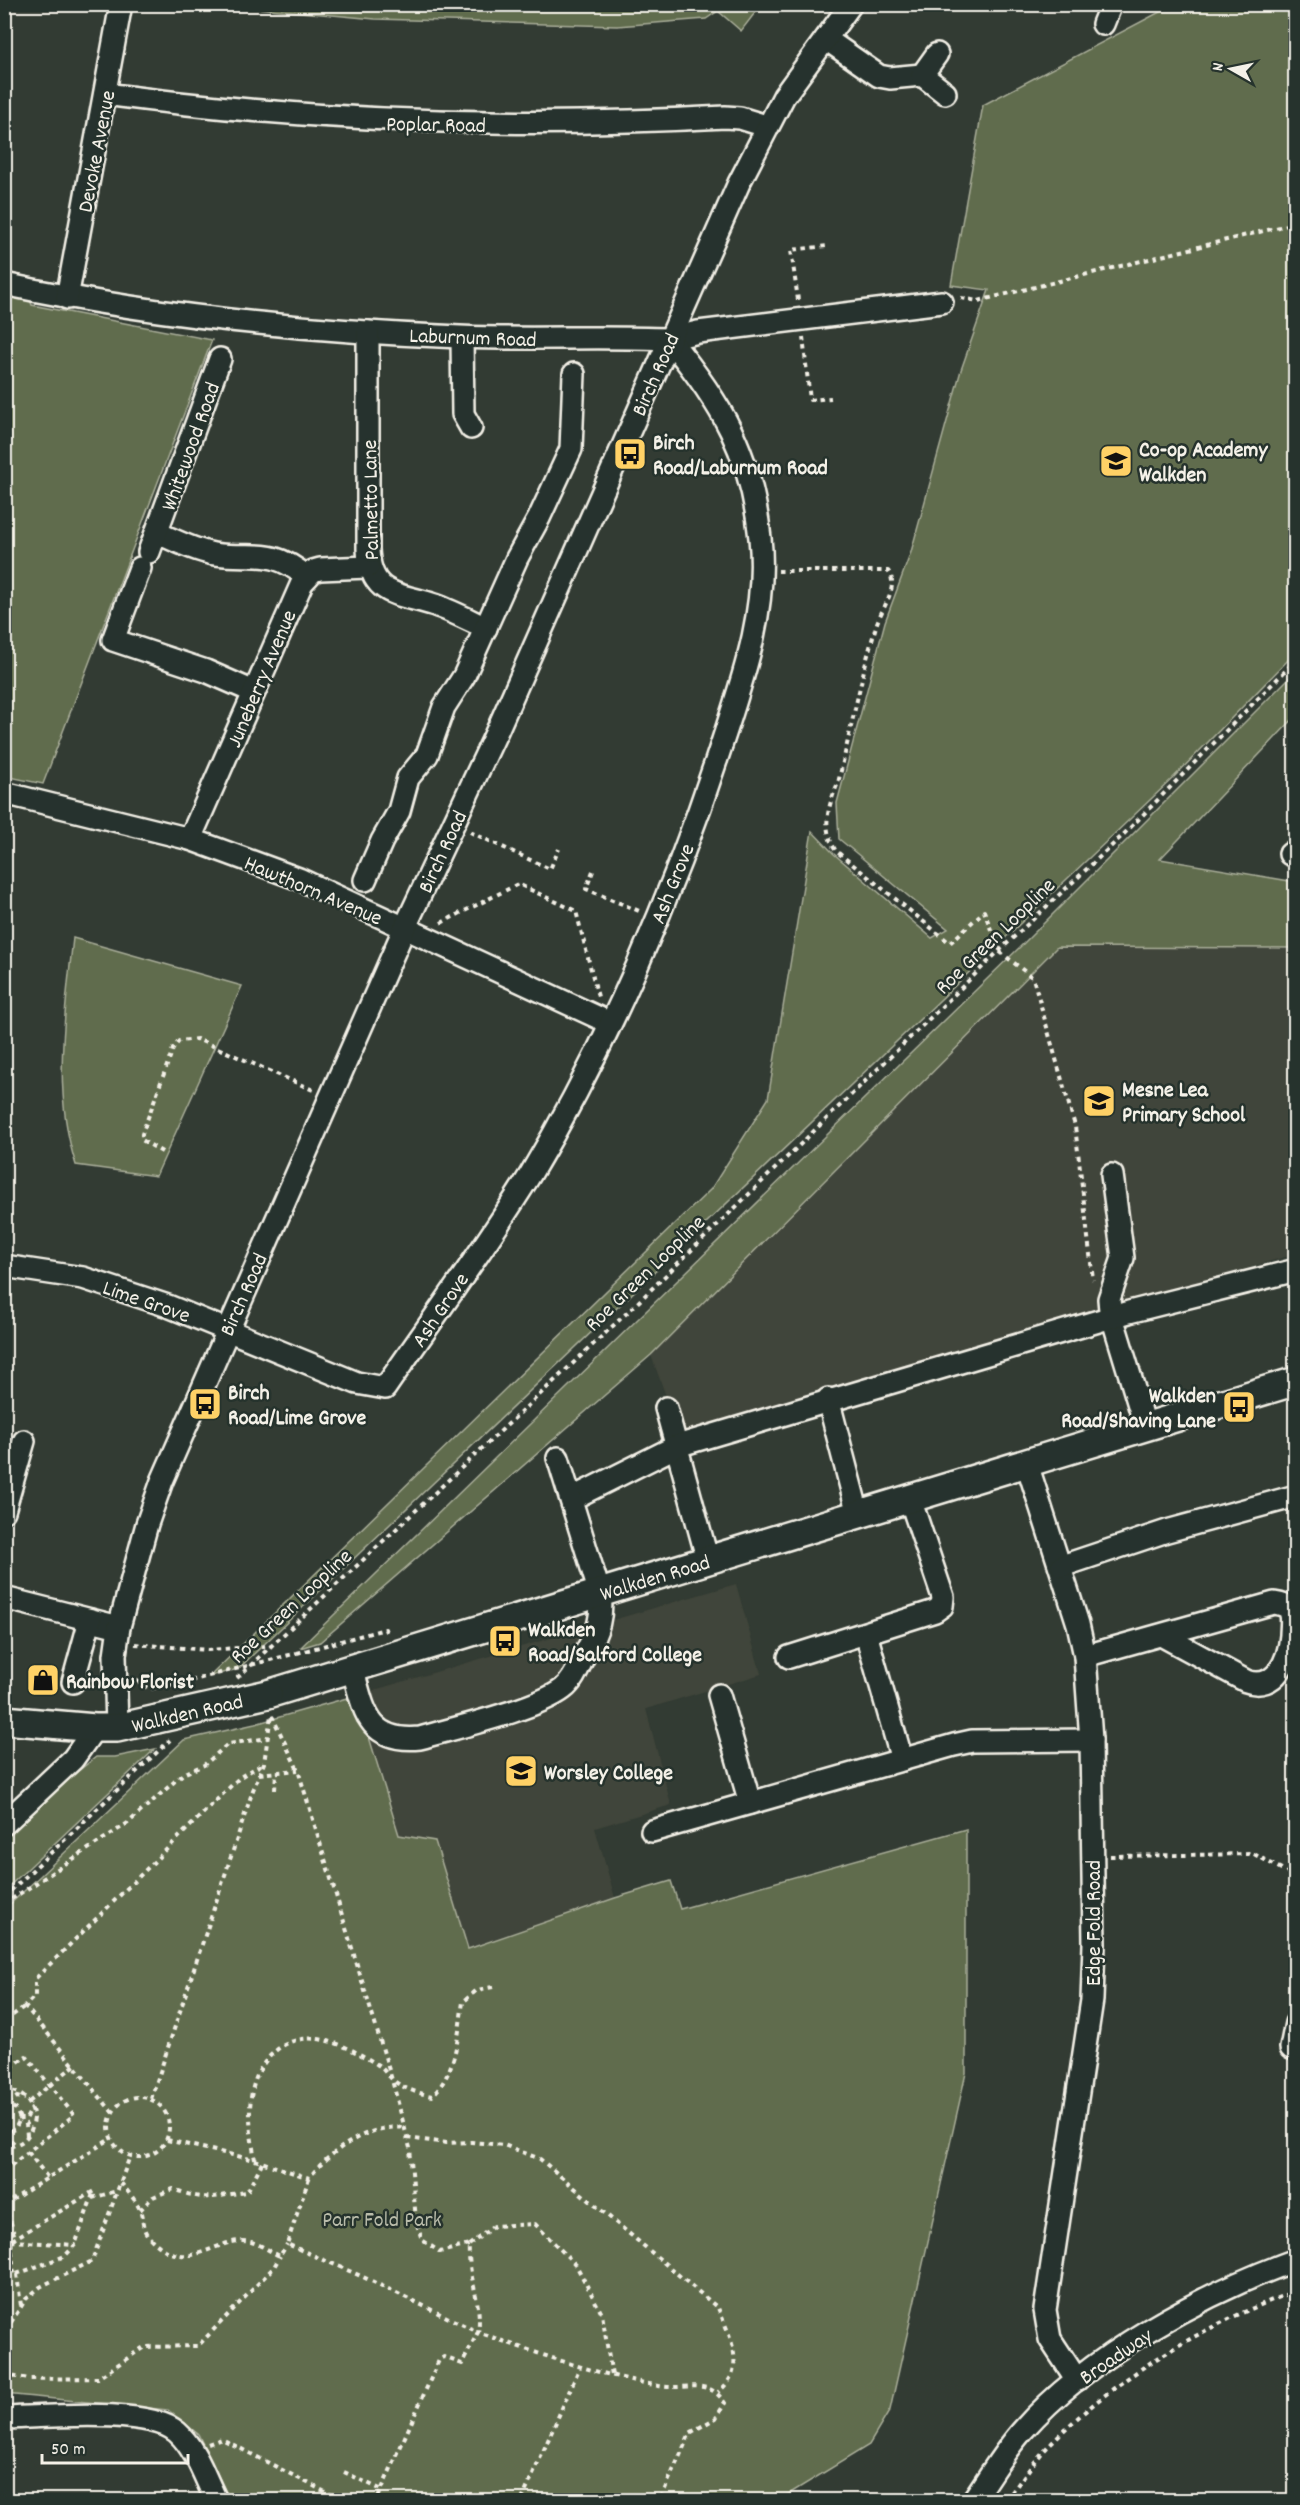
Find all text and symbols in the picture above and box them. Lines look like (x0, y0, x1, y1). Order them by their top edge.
north arrow (1201, 39, 1261, 99)
text: N (1207, 61, 1231, 73)
street label: Devoke Avenue (71, 88, 125, 215)
street label: Poplar Road (386, 110, 486, 143)
street label: Laburnum Road (409, 322, 537, 357)
street label: Birch Road (625, 329, 689, 422)
street label: Whitewood Road (155, 379, 230, 516)
place label: Birch Road/Laburnum Road (653, 429, 828, 485)
bus stop icon: Birch Road/Laburnum Road (612, 436, 648, 472)
place label: Co-op Academy Walkden (1139, 436, 1268, 492)
street label: Palmetto Lane (356, 439, 389, 560)
school or university icon: Co-op Academy Walkden (1098, 443, 1134, 479)
street label: Juneberry Avenue (220, 606, 306, 753)
street label: Birch Road (412, 806, 477, 899)
street label: Ash Grove (644, 839, 704, 929)
street label: Hawthorn Avenue (239, 849, 386, 935)
street label: Roe Green Loopline (929, 872, 1064, 1003)
place label: Mesne Lea Primary School (1122, 1076, 1246, 1132)
school or university icon: Mesne Lea Primary School (1081, 1083, 1117, 1119)
street label: Roe Green Loopline (579, 1209, 714, 1340)
street label: Birch Road (213, 1249, 277, 1342)
street label: Ash Grove (405, 1267, 478, 1355)
street label: Lime Grove (98, 1274, 194, 1333)
place label: Birch Road/Lime Grove (228, 1379, 367, 1435)
place label: Walkden Road/Shaving Lane (1061, 1382, 1216, 1438)
bus stop icon: Birch Road/Lime Grove (187, 1386, 223, 1422)
bus stop icon: Walkden Road/Shaving Lane (1221, 1389, 1257, 1425)
street label: Roe Green Loopline (224, 1543, 360, 1672)
street label: Walkden Road (597, 1548, 714, 1611)
place label: Walkden Road/Salford College (528, 1616, 702, 1672)
bus stop icon: Walkden Road/Salford College (487, 1623, 523, 1659)
shop icon: Rainbow Florist (25, 1662, 61, 1698)
place label: Rainbow Florist (66, 1668, 195, 1699)
street label: Walkden Road (129, 1688, 247, 1743)
school or university icon: Worsley College (503, 1753, 539, 1789)
place label: Worsley College (544, 1759, 673, 1790)
street label: Edge Fold Road (1080, 1860, 1111, 1986)
park label: Parr Fold Park (322, 2206, 442, 2237)
street label: Broadway (1074, 2321, 1161, 2394)
scale bar (42, 2427, 188, 2465)
text: 50 m (51, 2438, 86, 2463)

